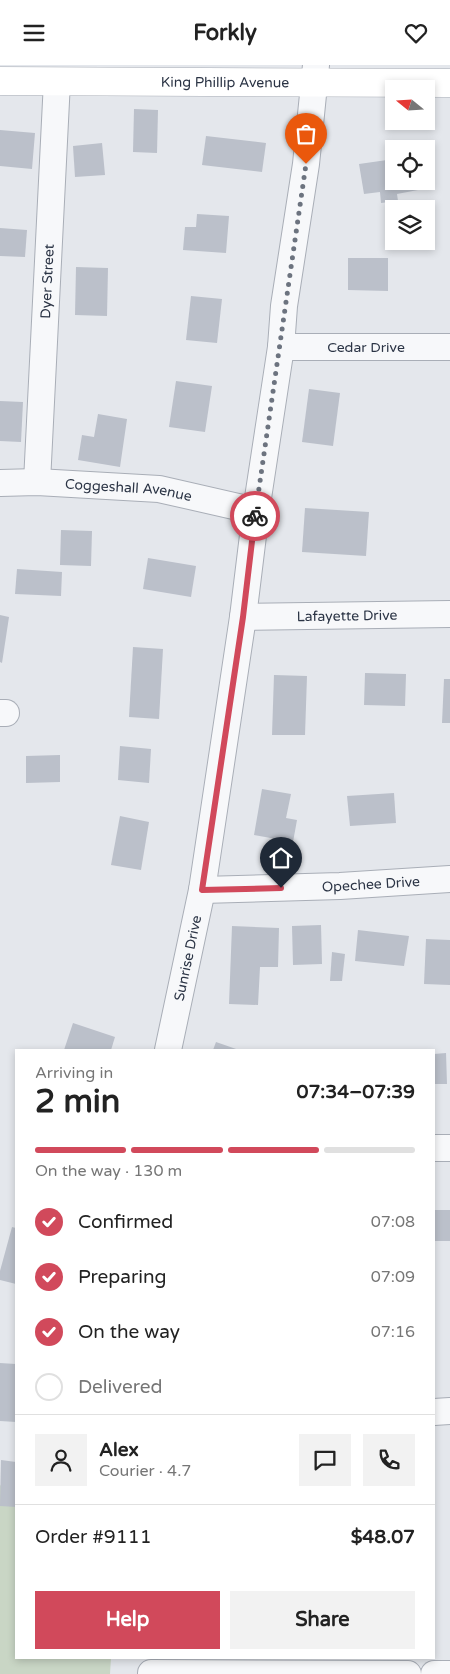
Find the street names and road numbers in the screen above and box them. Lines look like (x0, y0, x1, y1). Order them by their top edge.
street label: King Phillip Avenue (161, 73, 289, 91)
street label: Dyer Street (37, 243, 57, 319)
street label: Cedar Drive (327, 339, 405, 356)
street label: Coggeshall Avenue (65, 475, 194, 505)
street label: Lafayette Drive (297, 606, 398, 625)
street label: Opechee Drive (322, 872, 420, 895)
street label: Sunrise Drive (170, 914, 205, 1003)

